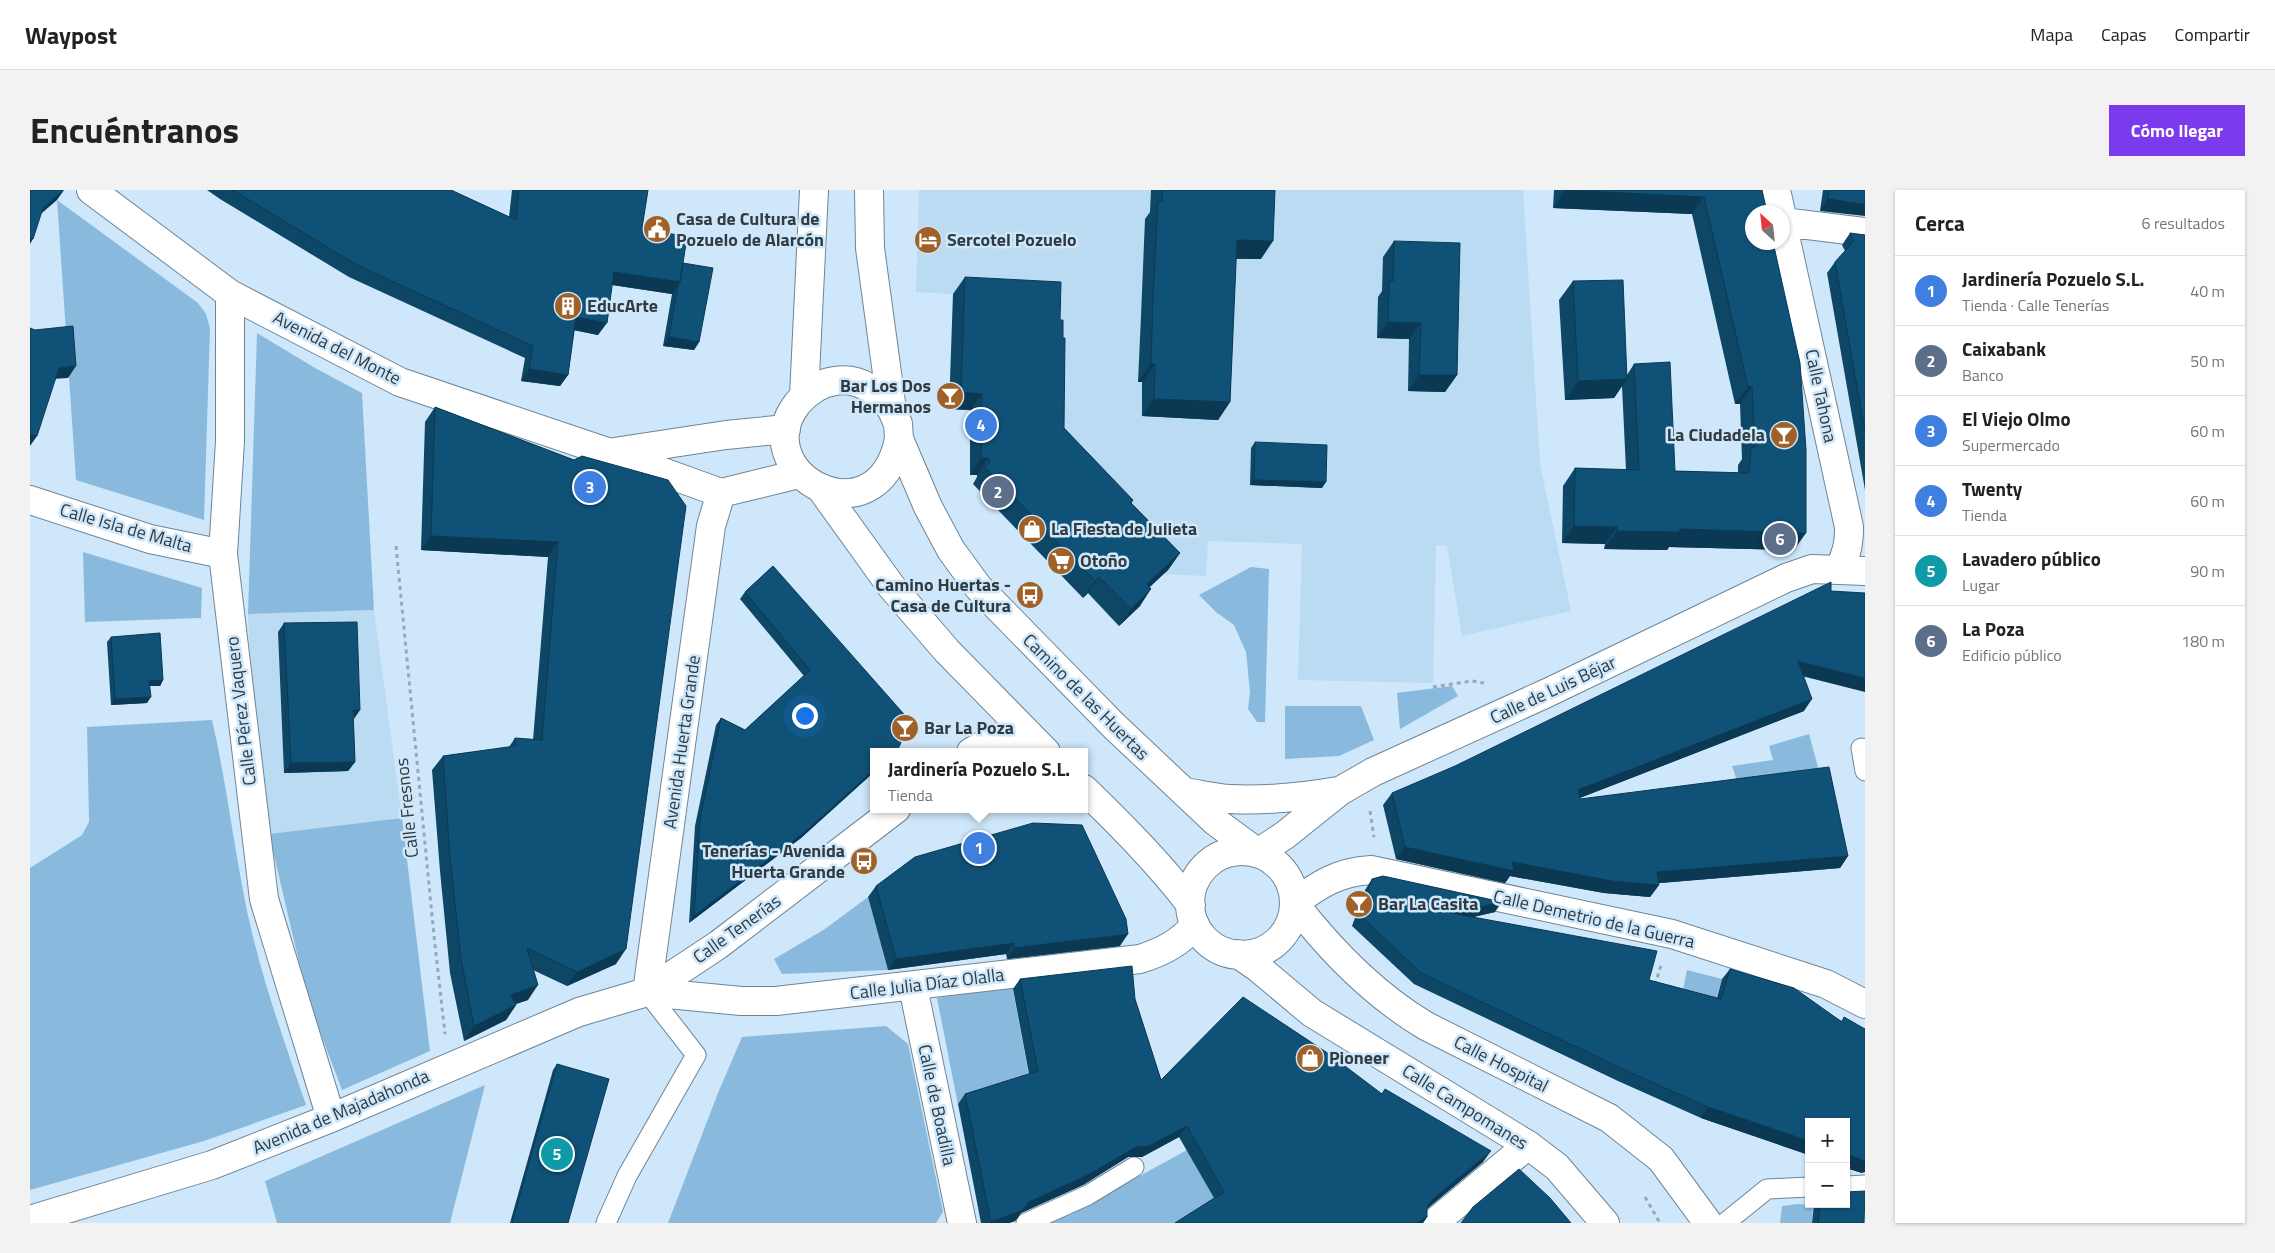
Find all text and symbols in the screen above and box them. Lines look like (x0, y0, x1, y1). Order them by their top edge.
text: Waypost (25, 17, 117, 53)
text: Mapa (2030, 21, 2073, 48)
text: Capas (2101, 21, 2147, 48)
text: Compartir (2175, 21, 2250, 48)
text: Encuéntranos (30, 103, 239, 157)
button: Cómo llegar (2109, 105, 2245, 156)
place label: Casa de Cultura de Pozuelo de Alarcón (676, 205, 824, 253)
north arrow (1745, 205, 1790, 250)
text: Cerca (1915, 207, 1965, 239)
text: 6 resultados (2141, 211, 2225, 235)
public building icon: Casa de Cultura de Pozuelo de Alarcón (642, 214, 672, 244)
hotel icon: Sercotel Pozuelo (913, 225, 943, 255)
place label: Sercotel Pozuelo (947, 226, 1077, 253)
text: Jardinería Pozuelo S.L. (1962, 264, 2144, 293)
text: 1 (1927, 279, 1935, 303)
text: 40 m (2190, 279, 2225, 303)
building icon: EducArte (553, 291, 583, 321)
place label: EducArte (587, 292, 658, 319)
text: Tienda · Calle Tenerías (1962, 293, 2110, 317)
street label: Avenida del Monte (269, 304, 406, 391)
text: Caixabank (1962, 334, 2046, 363)
street label: Calle Tahona (1798, 347, 1845, 445)
text: 2 (1927, 349, 1935, 373)
text: 50 m (2190, 349, 2225, 373)
text: Banco (1962, 363, 2004, 387)
place label: Bar Los Dos Hermanos (840, 372, 931, 420)
bar icon: Bar Los Dos Hermanos (935, 381, 965, 411)
text: El Viejo Olmo (1962, 404, 2071, 433)
pin: 4 (965, 406, 997, 444)
text: 3 (1927, 419, 1935, 443)
text: 60 m (2190, 419, 2225, 443)
bar icon: La Ciudadela (1769, 420, 1799, 450)
place label: La Ciudadela (1667, 421, 1765, 448)
text: Supermercado (1962, 433, 2060, 457)
pin: 3 (574, 468, 606, 506)
pin: 2 (982, 473, 1014, 511)
text: Twenty (1962, 474, 2022, 503)
text: 4 (1927, 489, 1935, 513)
text: 60 m (2190, 489, 2225, 513)
street label: Calle Isla de Malta (57, 496, 195, 559)
text: Tienda (1962, 503, 2007, 527)
shop icon: La Fiesta de Julieta (1017, 514, 1047, 544)
place label: La Fiesta de Julieta (1051, 515, 1197, 542)
pin: 6 (1764, 520, 1796, 558)
text: Lavadero público (1962, 544, 2101, 573)
supermarket icon: Otoño (1046, 546, 1076, 576)
place label: Otoño (1080, 547, 1127, 574)
text: 5 (1927, 559, 1935, 583)
text: 90 m (2190, 559, 2225, 583)
place label: Camino Huertas - Casa de Cultura (875, 571, 1011, 619)
text: Lugar (1962, 573, 2000, 597)
bus stop icon: Camino Huertas - Casa de Cultura (1015, 580, 1045, 610)
text: La Poza (1962, 614, 2025, 643)
street label: Camino de las Huertas (1017, 627, 1156, 766)
text: 6 (1927, 629, 1935, 653)
text: 180 m (2181, 629, 2225, 653)
street label: Calle Pérez Vaquero (218, 635, 263, 787)
text: Edificio público (1962, 643, 2062, 667)
street label: Calle de Luis Béjar (1485, 648, 1620, 731)
street label: Avenida Huerta Grande (656, 653, 707, 830)
your location (792, 703, 818, 729)
bar icon: Bar La Poza (890, 713, 920, 743)
place label: Bar La Poza (924, 714, 1014, 741)
popup (870, 748, 1088, 813)
text: Jardinería Pozuelo S.L. (888, 754, 1070, 783)
street label: Calle Fresnos (388, 757, 425, 859)
text: Tienda (888, 783, 933, 807)
pin: 1 (963, 829, 995, 867)
place label: Tenerías - Avenida Huerta Grande (702, 837, 845, 885)
bus stop icon: Tenerías - Avenida Huerta Grande (849, 846, 879, 876)
street label: Calle Demetrio de la Guerra (1491, 882, 1697, 955)
street label: Calle Tenerías (687, 887, 786, 970)
bar icon: Bar La Casita (1344, 889, 1374, 919)
place label: Bar La Casita (1378, 890, 1478, 917)
street label: Calle Julia Díaz Olalla (848, 961, 1006, 1006)
street label: Calle Hospital (1449, 1028, 1553, 1099)
street label: Calle de Boadilla (911, 1042, 963, 1168)
shop icon: Pioneer (1295, 1043, 1325, 1073)
place label: Pioneer (1329, 1044, 1389, 1071)
street label: Calle Campomanes (1397, 1057, 1534, 1156)
street label: Avenida de Majadahonda (248, 1062, 433, 1161)
map controls (1805, 1118, 1850, 1208)
button: + (1805, 1118, 1850, 1163)
pin: 5 (541, 1135, 573, 1173)
button: − (1805, 1163, 1850, 1208)

